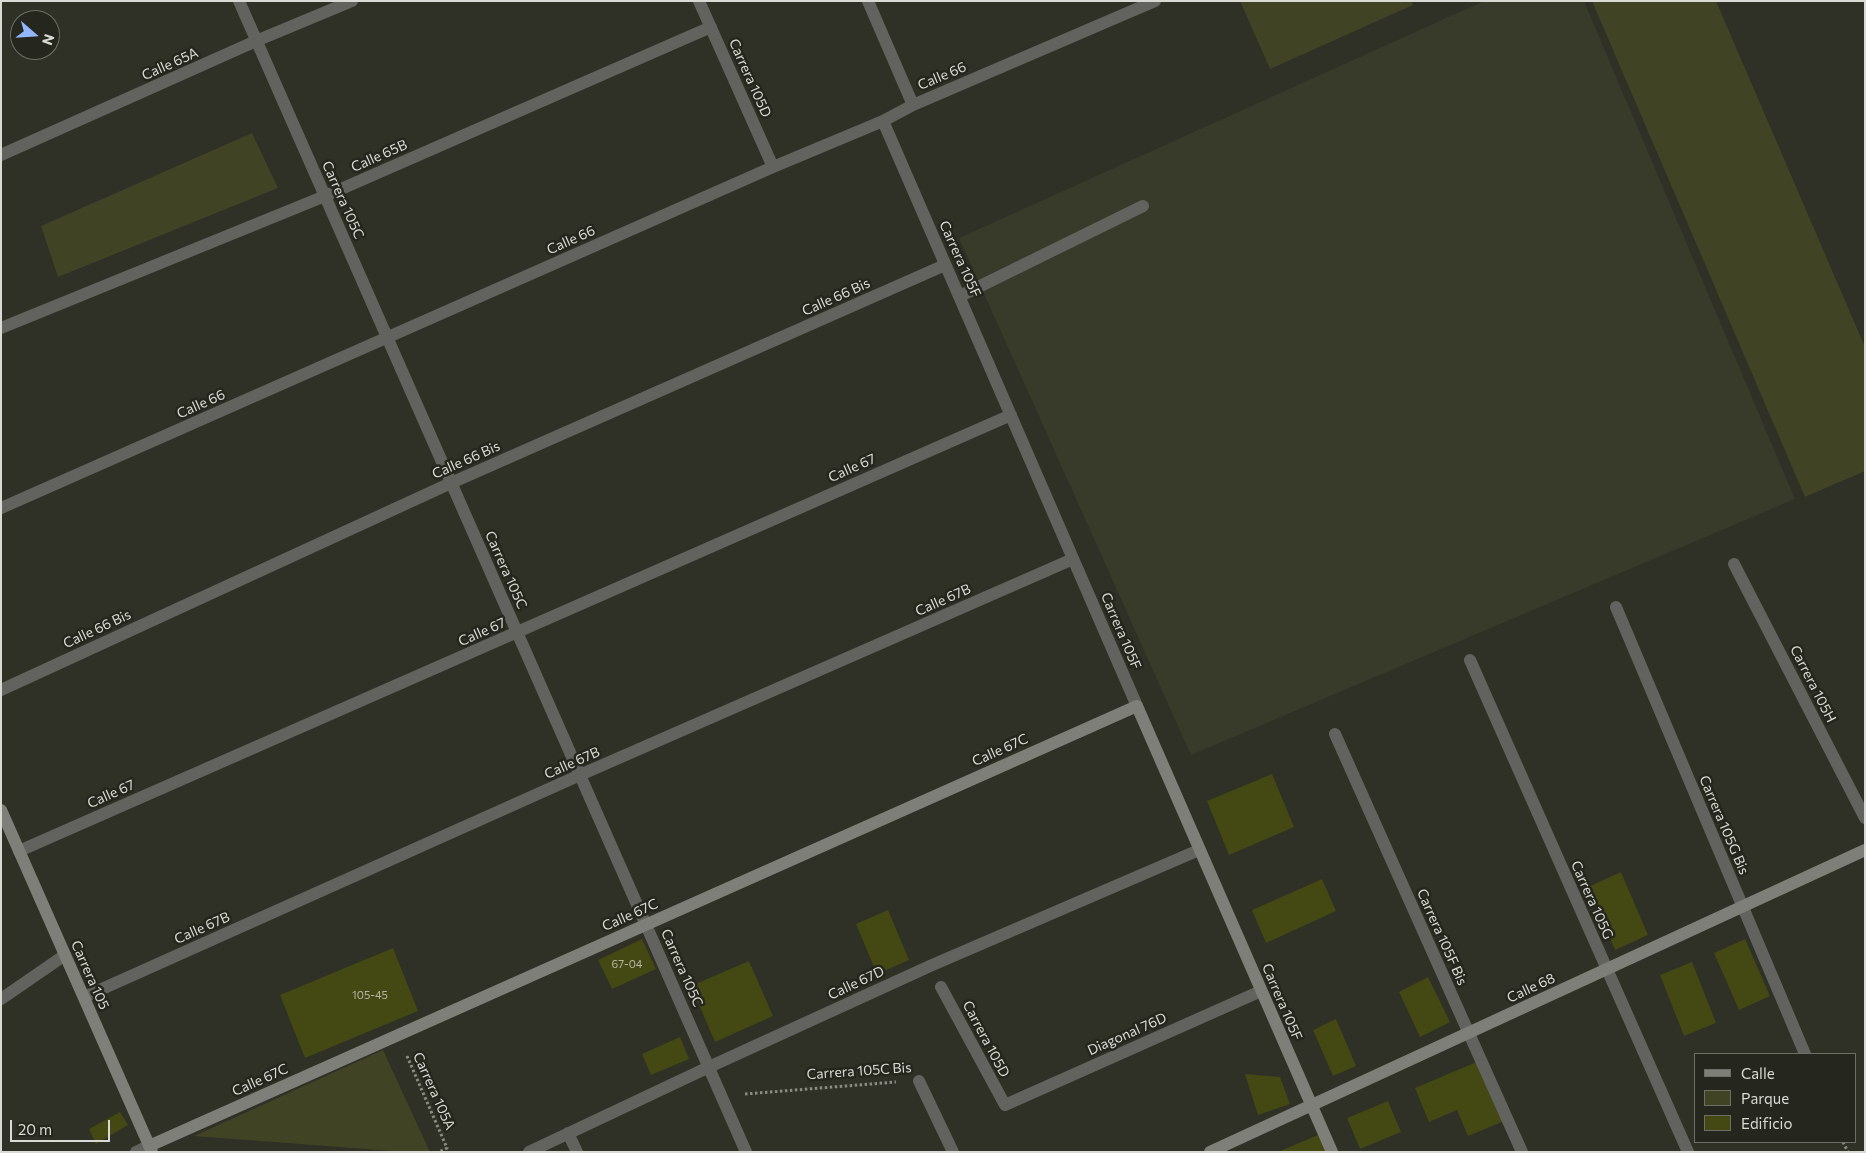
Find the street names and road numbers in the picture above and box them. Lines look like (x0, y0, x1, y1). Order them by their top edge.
street label: Carrera 105D (725, 36, 775, 120)
street label: Calle 65A (139, 44, 201, 84)
street label: Calle 66 (915, 58, 969, 94)
street label: Calle 65B (348, 136, 410, 176)
street label: Carrera 105C (318, 158, 368, 242)
street label: Carrera 105F (936, 218, 984, 300)
street label: Calle 66 (544, 222, 598, 258)
street label: Calle 66 Bis (799, 275, 873, 319)
street label: Calle 66 (174, 386, 228, 422)
street label: Calle 66 Bis (429, 438, 503, 482)
street label: Calle 67 (826, 450, 878, 486)
street label: Carrera 105C (481, 528, 531, 612)
street label: Calle 67B (913, 580, 973, 620)
street label: Carrera 105F (1097, 590, 1145, 672)
street label: Calle 66 Bis (60, 606, 134, 652)
street label: Calle 67 (456, 614, 508, 650)
street label: Carrera 105H (1786, 643, 1840, 725)
street label: Calle 67C (969, 730, 1031, 770)
street label: Calle 67B (542, 743, 602, 783)
street label: Carrera 105G Bis (1696, 773, 1752, 877)
street label: Calle 67 (85, 776, 137, 812)
street label: Carrera 105G (1567, 858, 1617, 942)
street label: Carrera 105F Bis (1413, 886, 1471, 988)
street label: Calle 67C (599, 895, 661, 935)
street label: Calle 67B (172, 908, 232, 948)
street label: Carrera 105C (657, 926, 707, 1010)
street label: Carrera 105 (67, 938, 113, 1012)
street label: Carrera 105F (1258, 961, 1306, 1043)
street label: Calle 67D (825, 963, 887, 1003)
street label: Calle 68 (1504, 970, 1558, 1006)
street label: Carrera 105D (959, 998, 1013, 1080)
street label: Diagonal 76D (1085, 1009, 1169, 1059)
street label: Carrera 105A (409, 1050, 459, 1132)
street label: Carrera 105C Bis (806, 1059, 912, 1083)
street label: Calle 67C (229, 1060, 291, 1100)

